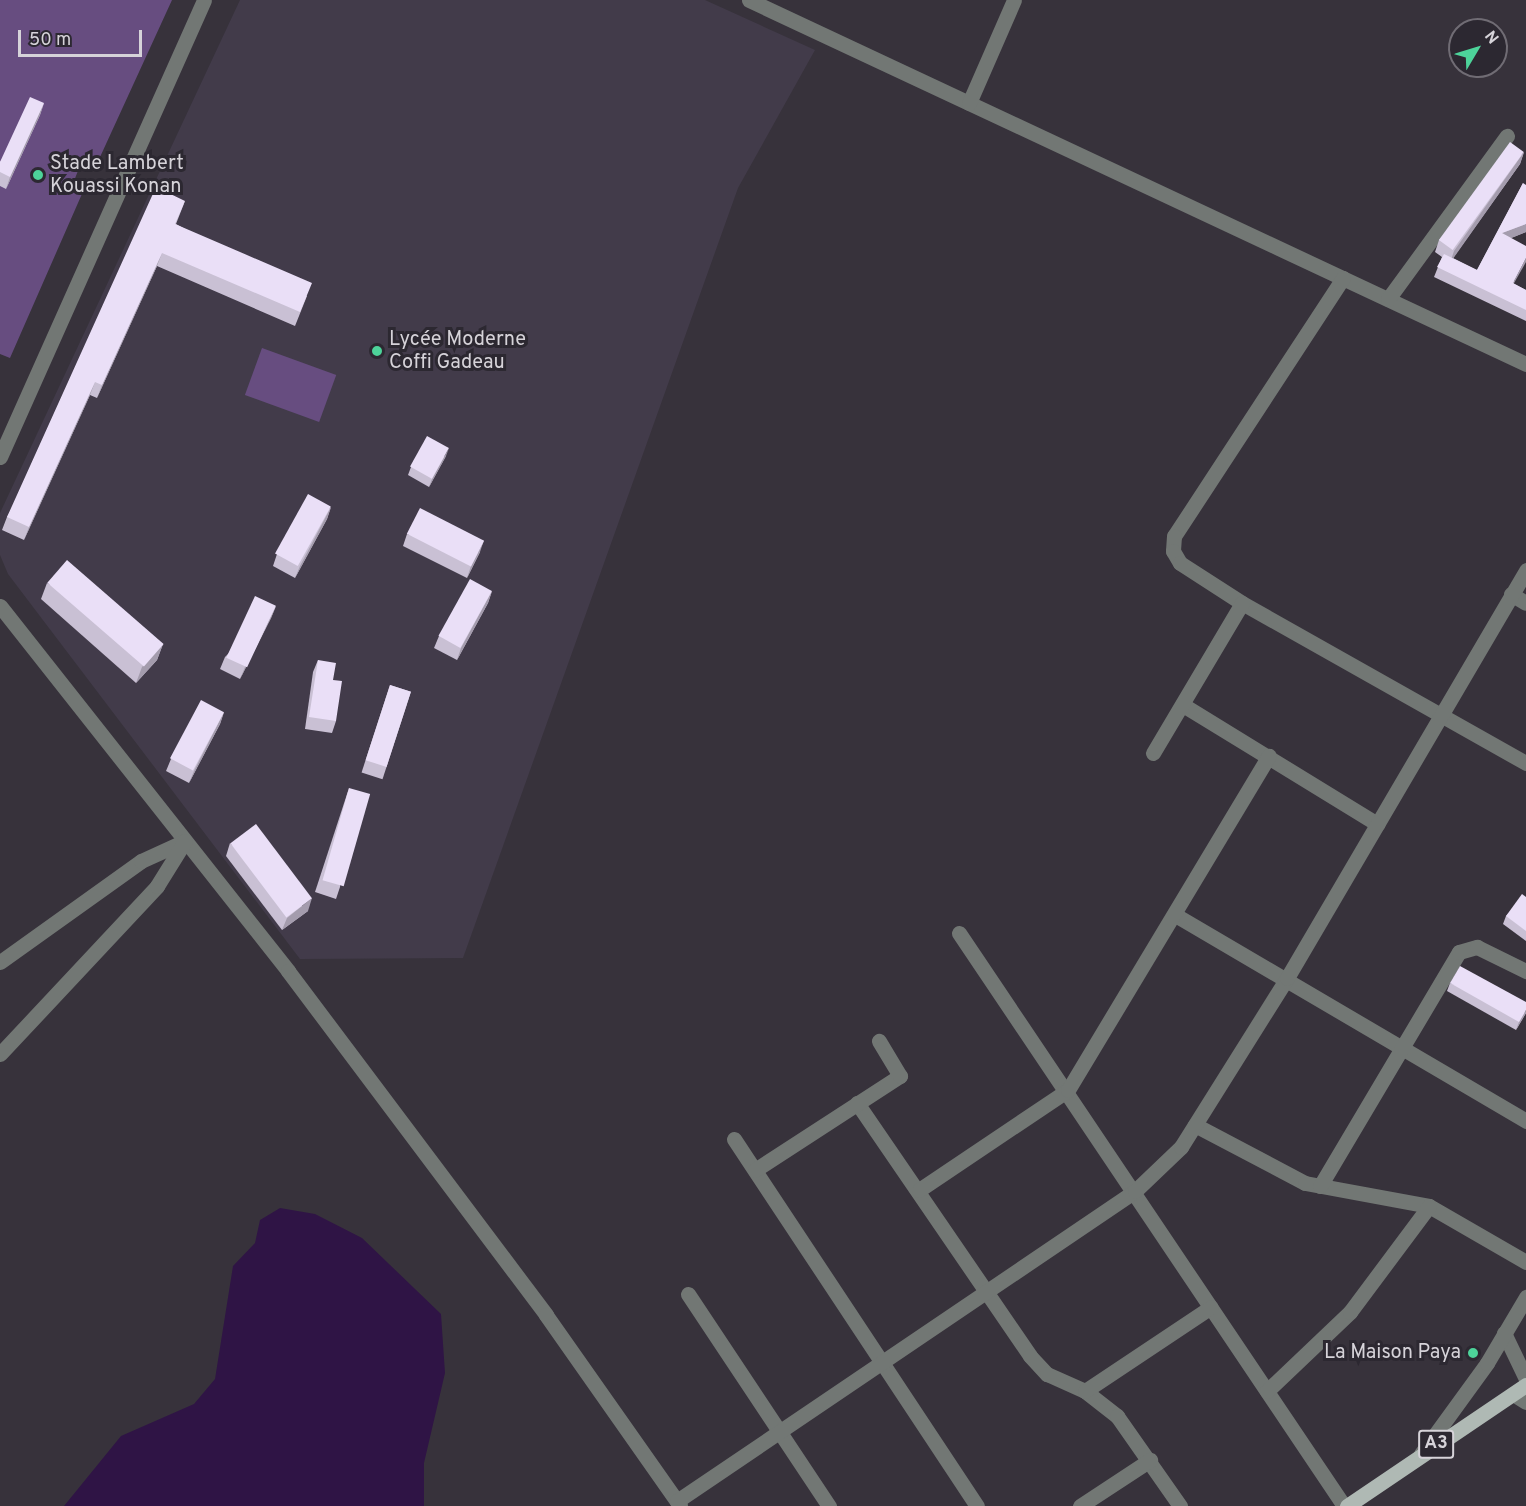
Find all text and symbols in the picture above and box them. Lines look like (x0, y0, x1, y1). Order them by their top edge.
scale bar (21, 18, 146, 56)
north arrow (1448, 18, 1508, 78)
text: N (1479, 27, 1502, 49)
text: 50 m (29, 29, 71, 52)
place label: Stade Lambert Kouassi Konan (50, 152, 184, 199)
marker: Stade Lambert Kouassi Konan (31, 168, 45, 182)
place label: Lycée Moderne Coffi Gadeau (389, 328, 526, 375)
marker: Lycée Moderne Coffi Gadeau (370, 344, 384, 358)
place label: La Maison Paya (1324, 1341, 1461, 1365)
marker: La Maison Paya (1466, 1346, 1480, 1360)
road number: A3 (1418, 1429, 1454, 1459)

